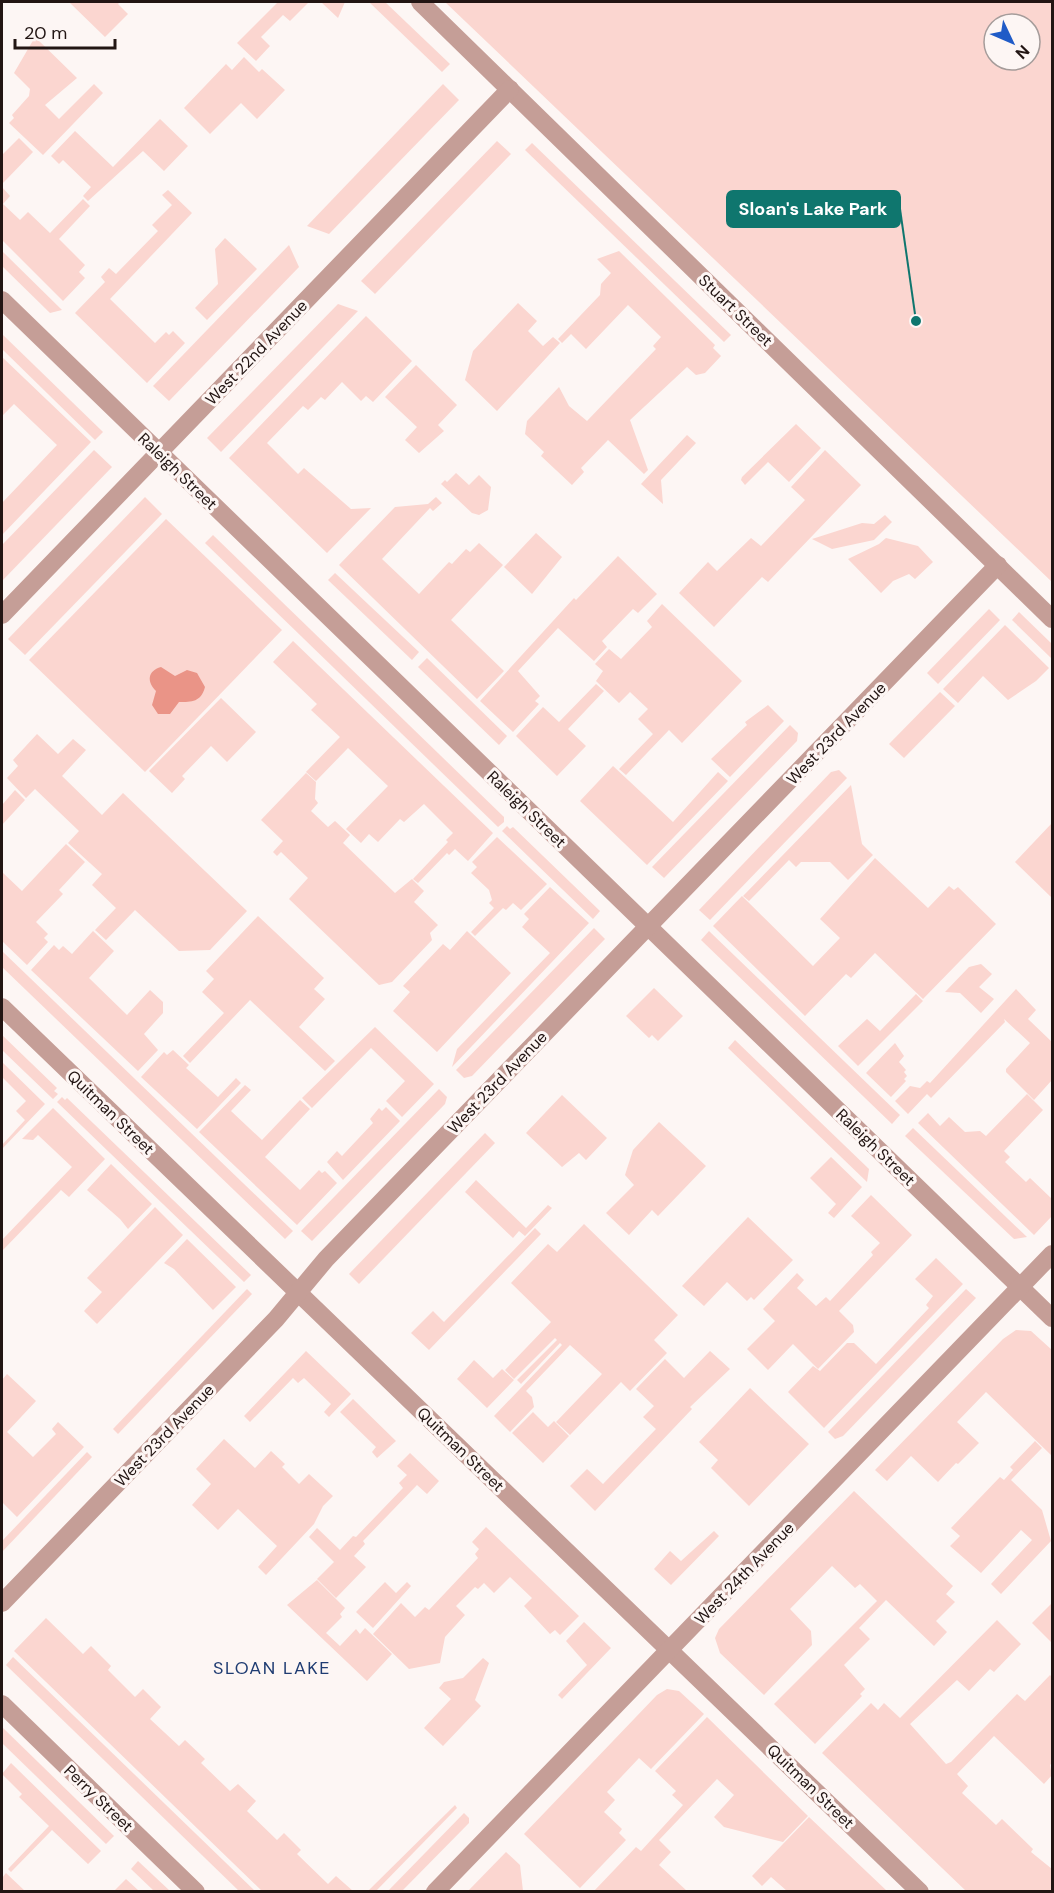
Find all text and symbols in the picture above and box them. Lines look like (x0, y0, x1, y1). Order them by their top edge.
scale bar (15, 12, 116, 50)
north arrow (982, 12, 1042, 72)
text: 20 m (24, 21, 67, 45)
text: N (1011, 41, 1034, 64)
callout: Sloan's Lake Park (727, 191, 900, 227)
text: Sloan's Lake Park (739, 197, 888, 221)
street label: Stuart Street (694, 270, 777, 351)
street label: West 22nd Avenue (201, 295, 312, 409)
street label: Raleigh Street (134, 428, 222, 514)
street label: West 23rd Avenue (782, 678, 891, 789)
street label: Raleigh Street (483, 766, 571, 852)
street label: West 23rd Avenue (443, 1027, 552, 1138)
street label: Quitman Street (63, 1065, 159, 1159)
street label: Raleigh Street (832, 1104, 920, 1190)
street label: West 23rd Avenue (110, 1380, 219, 1491)
street label: Quitman Street (413, 1402, 509, 1496)
street label: West 24th Avenue (690, 1518, 799, 1629)
district label: SLOAN LAKE (213, 1656, 331, 1680)
street label: Quitman Street (763, 1739, 859, 1833)
street label: Perry Street (60, 1760, 138, 1837)

